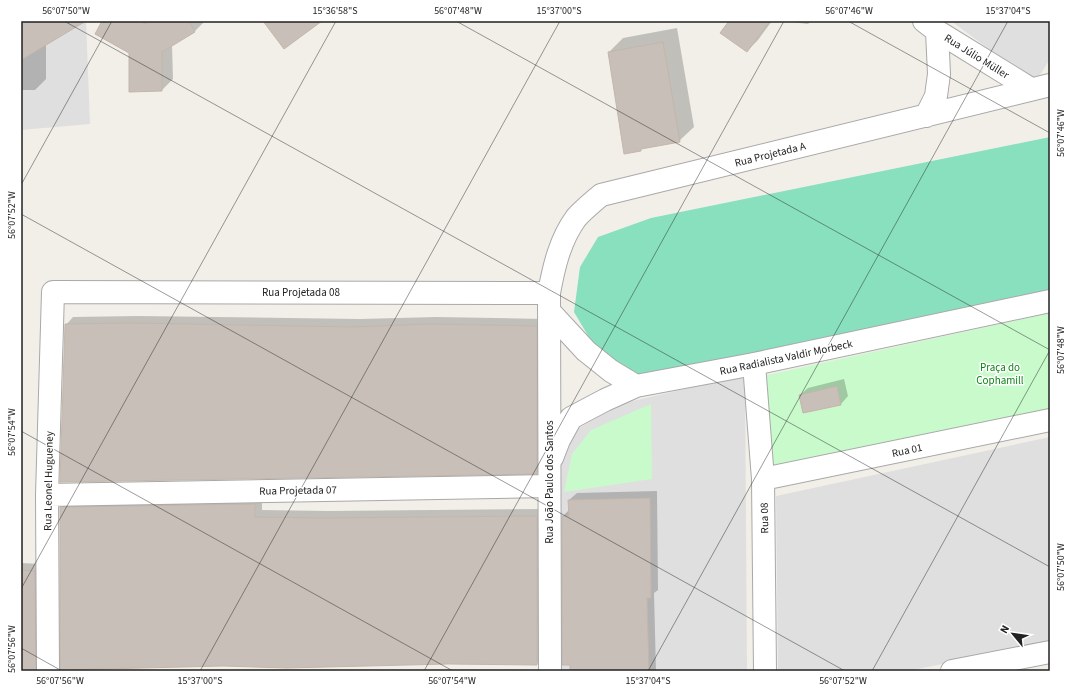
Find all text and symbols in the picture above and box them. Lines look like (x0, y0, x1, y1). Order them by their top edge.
text: 56°07'50"W (42, 4, 90, 18)
text: 15°36'58"S (312, 4, 358, 18)
text: 56°07'48"W (434, 4, 482, 18)
text: 15°37'00"S (536, 4, 582, 18)
text: 56°07'46"W (825, 4, 873, 18)
text: 15°37'04"S (985, 4, 1031, 18)
street label: Rua Júlio Müller (941, 31, 1012, 82)
text: 56°07'46"W (1054, 109, 1068, 157)
street label: Rua Projetada A (733, 138, 807, 171)
text: 56°07'52"W (5, 191, 19, 239)
street label: Rua Projetada 08 (262, 285, 340, 300)
text: 56°07'48"W (1054, 326, 1068, 374)
street label: Rua Radialista Valdir Morbeck (718, 336, 855, 379)
park label: Praça do Cophamill (976, 360, 1024, 388)
text: 56°07'54"W (5, 408, 19, 456)
street label: Rua João Paulo dos Santos (542, 420, 557, 544)
street label: Rua Leonel Hugueney (40, 431, 57, 531)
street label: Rua 01 (890, 440, 924, 461)
street label: Rua Projetada 07 (259, 482, 337, 499)
street label: Rua 08 (757, 502, 772, 534)
text: 56°07'50"W (1054, 543, 1068, 591)
north arrow (993, 614, 1033, 654)
text: N (996, 623, 1013, 636)
text: 56°07'56"W (5, 625, 19, 673)
text: 56°07'56"W (36, 674, 84, 688)
text: 15°37'00"S (177, 674, 223, 688)
text: 56°07'54"W (428, 674, 476, 688)
text: 15°37'04"S (625, 674, 671, 688)
text: 56°07'52"W (819, 674, 867, 688)

